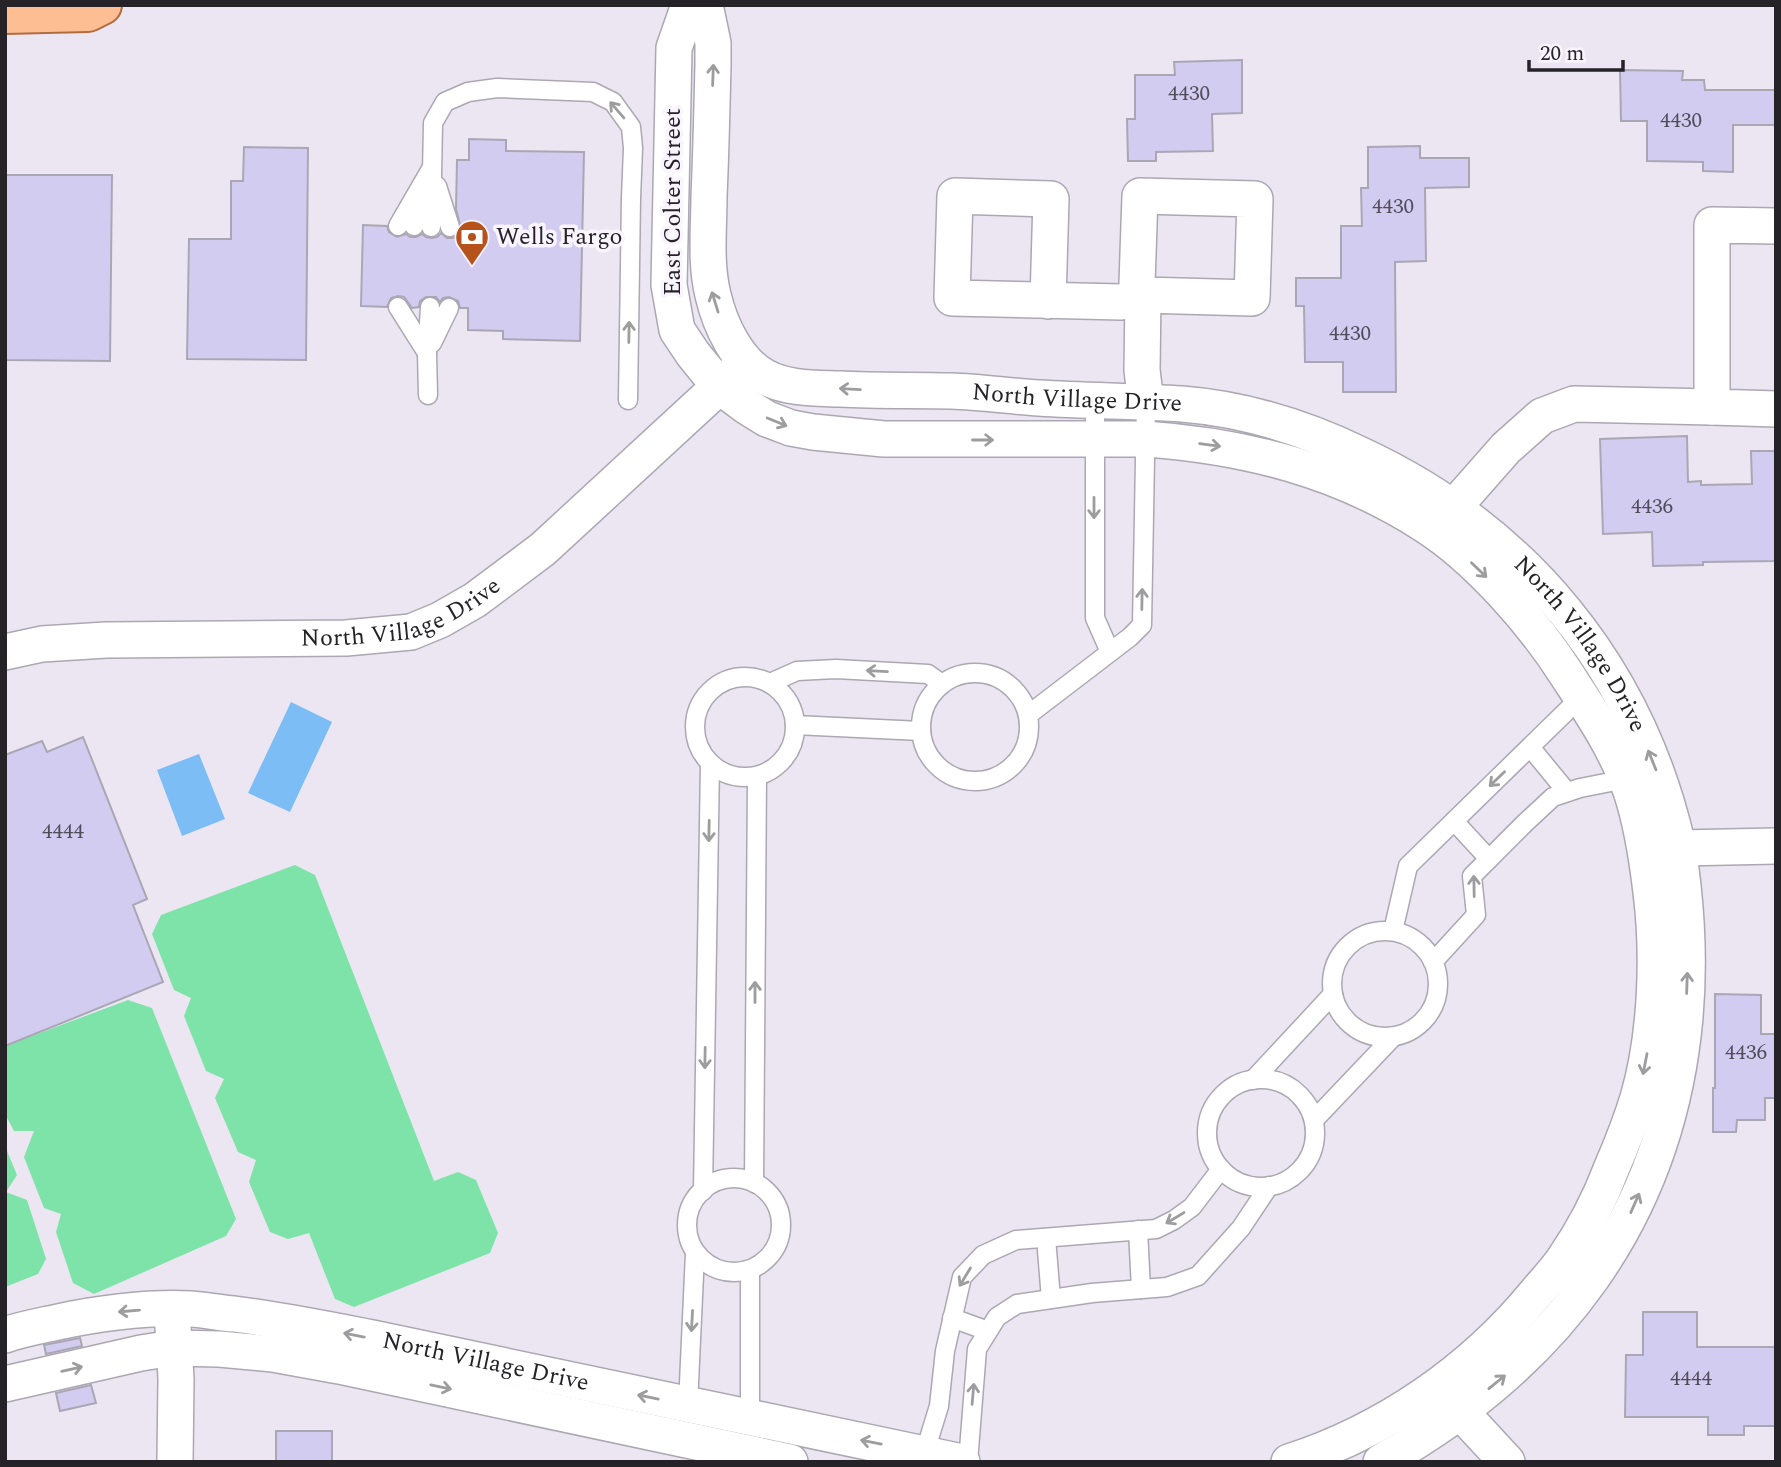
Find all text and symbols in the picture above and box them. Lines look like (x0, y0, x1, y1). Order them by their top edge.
scale bar (1529, 28, 1624, 72)
text: 20 m (1540, 38, 1584, 70)
one-way arrow (706, 64, 720, 87)
house number: 4430 (1168, 78, 1210, 110)
one-way arrow (609, 101, 625, 119)
house number: 4430 (1660, 105, 1702, 137)
street label: East Colter Street (655, 108, 691, 296)
house number: 4430 (1372, 191, 1414, 223)
bank icon: Wells Fargo (453, 218, 491, 267)
place label: Wells Fargo (496, 219, 623, 255)
one-way arrow (708, 291, 721, 313)
house number: 4430 (1329, 318, 1371, 350)
one-way arrow (622, 321, 636, 344)
street label: North Village Drive (970, 374, 1183, 422)
one-way arrow (839, 383, 862, 396)
one-way arrow (765, 417, 787, 430)
one-way arrow (971, 433, 994, 447)
one-way arrow (1198, 439, 1221, 452)
house number: 4436 (1631, 491, 1673, 523)
one-way arrow (1087, 496, 1101, 519)
street label: North Village Drive (1505, 547, 1655, 738)
one-way arrow (1470, 562, 1487, 579)
street label: North Village Drive (301, 569, 508, 656)
one-way arrow (1136, 588, 1149, 611)
one-way arrow (866, 664, 889, 677)
one-way arrow (1645, 750, 1658, 772)
one-way arrow (1489, 770, 1506, 787)
house number: 4444 (42, 816, 84, 848)
one-way arrow (702, 819, 716, 842)
one-way arrow (1468, 875, 1481, 898)
one-way arrow (1681, 972, 1694, 995)
one-way arrow (748, 981, 762, 1004)
house number: 4436 (1725, 1037, 1767, 1069)
one-way arrow (698, 1047, 712, 1070)
one-way arrow (1637, 1052, 1651, 1074)
one-way arrow (1628, 1193, 1642, 1214)
one-way arrow (1166, 1211, 1186, 1225)
one-way arrow (958, 1267, 973, 1286)
one-way arrow (118, 1305, 140, 1318)
one-way arrow (686, 1309, 699, 1332)
street label: North Village Drive (379, 1323, 592, 1401)
one-way arrow (343, 1327, 366, 1341)
one-way arrow (60, 1361, 83, 1375)
house number: 4444 (1670, 1363, 1712, 1395)
one-way arrow (1488, 1374, 1506, 1389)
one-way arrow (429, 1381, 452, 1395)
one-way arrow (967, 1383, 980, 1406)
one-way arrow (637, 1389, 660, 1403)
one-way arrow (860, 1435, 883, 1449)

